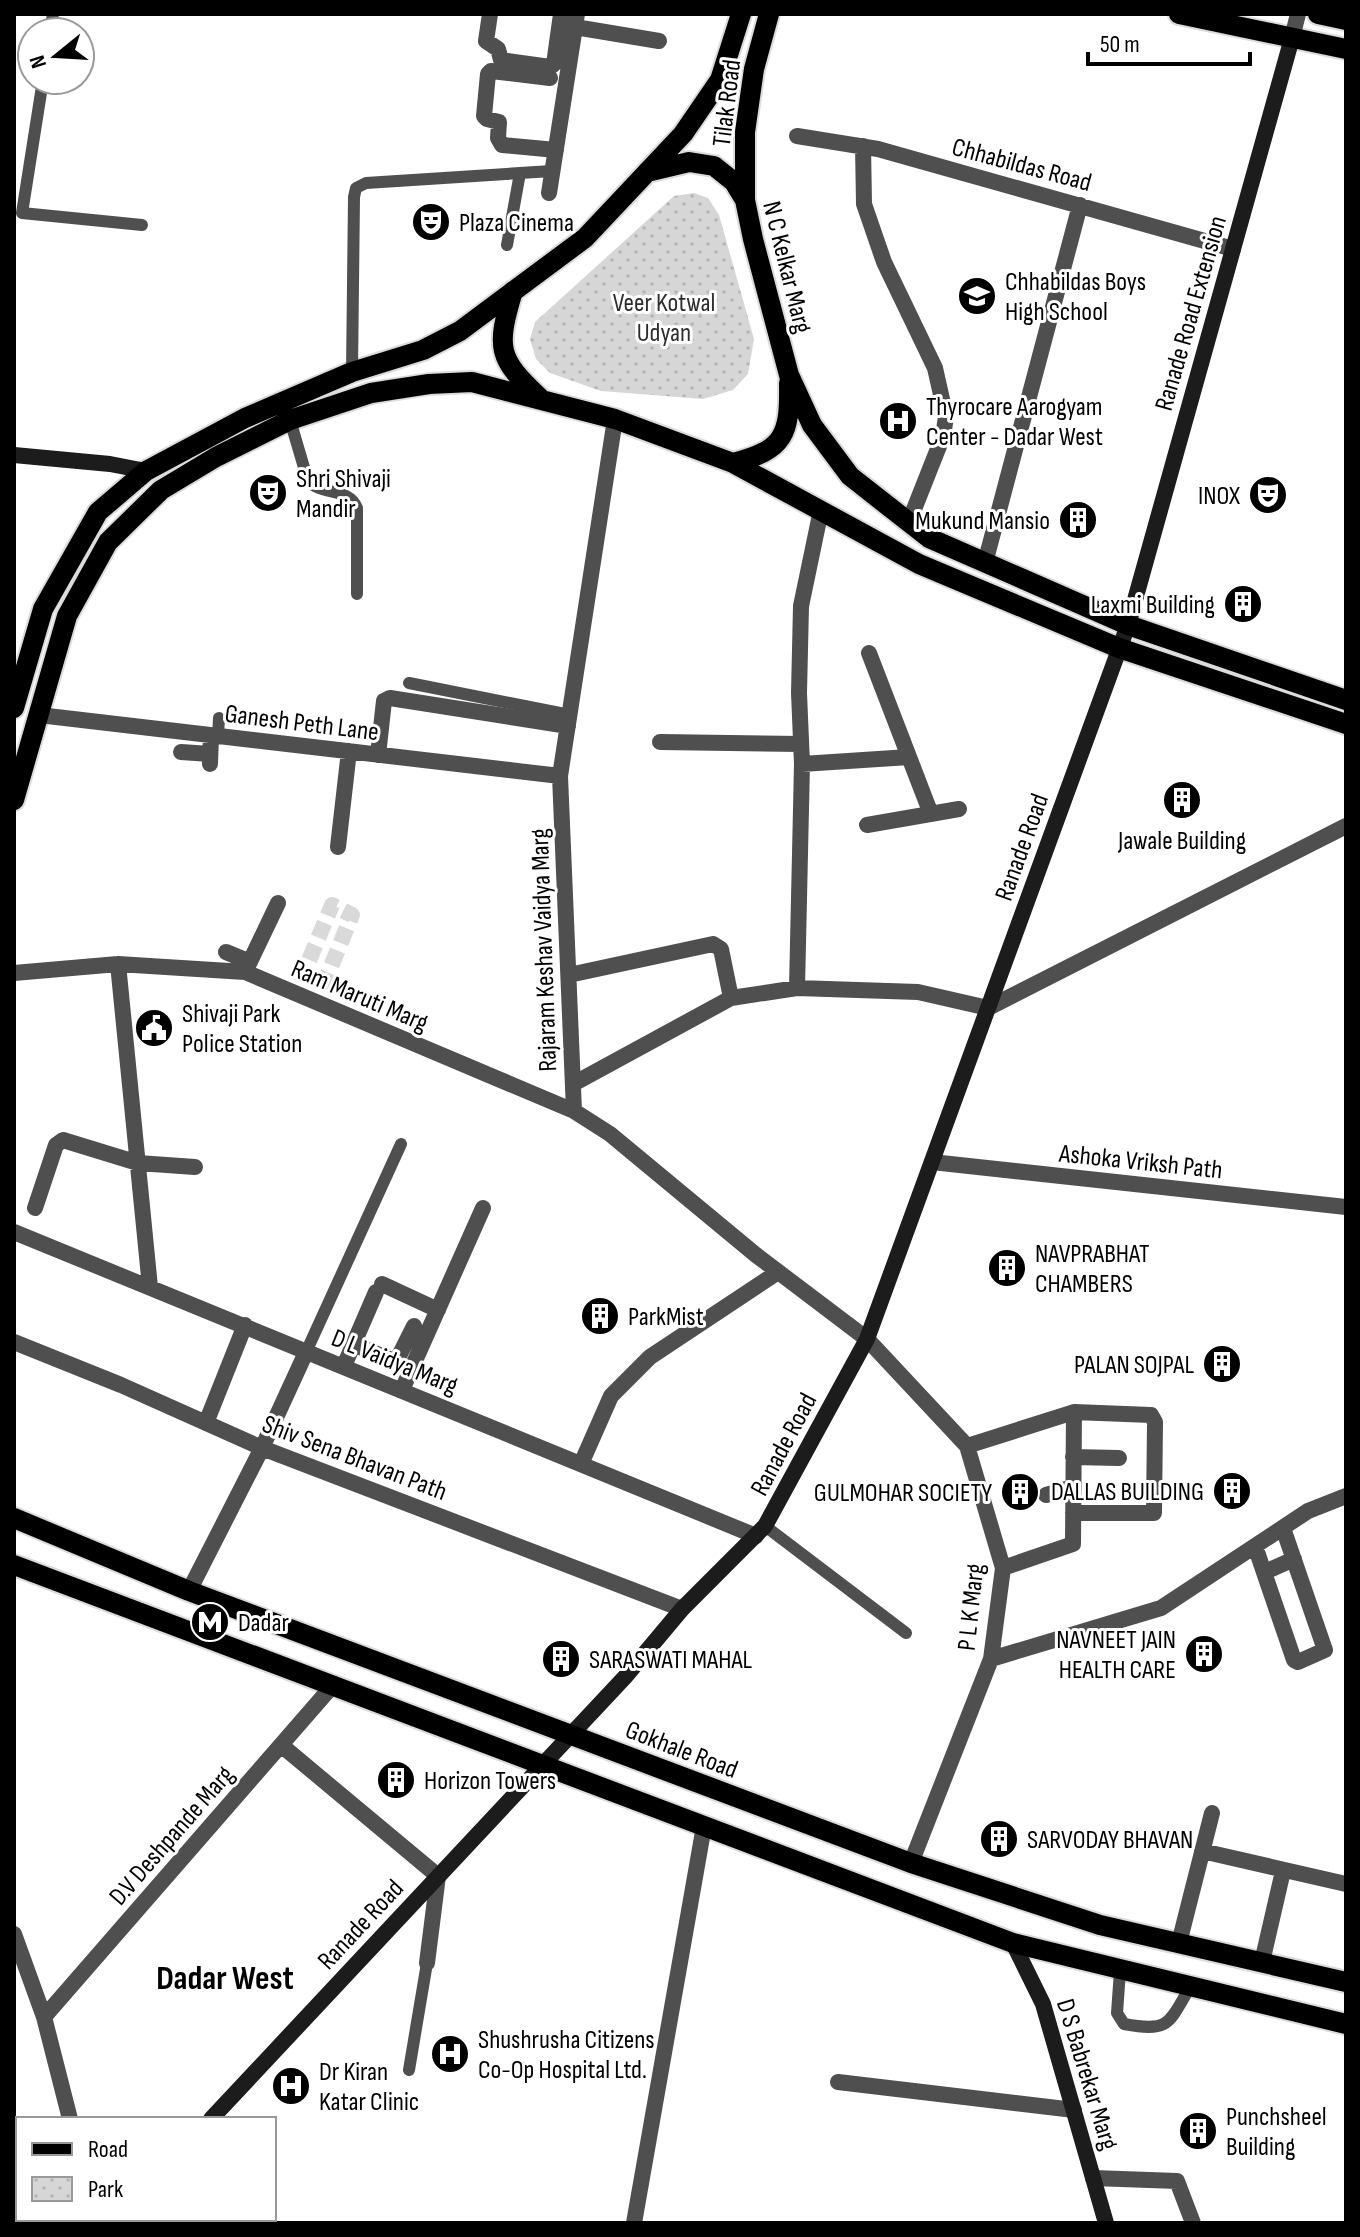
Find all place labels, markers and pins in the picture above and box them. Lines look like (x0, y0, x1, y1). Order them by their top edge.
theatre icon: Plaza Cinema (410, 201, 452, 243)
place label: Plaza Cinema (459, 208, 574, 239)
place label: Chhabildas Boys High School (1005, 267, 1146, 328)
school or university icon: Chhabildas Boys High School (956, 275, 998, 317)
place label: Thyrocare Aarogyam Center - Dadar West (926, 392, 1103, 453)
hospital icon: Thyrocare Aarogyam Center - Dadar West (877, 400, 919, 442)
place label: Shri Shivaji Mandir (296, 464, 391, 525)
theatre icon: Shri Shivaji Mandir (247, 472, 289, 514)
theatre icon: INOX (1247, 474, 1289, 516)
place label: INOX (1198, 481, 1240, 512)
building icon: Mukund Mansio (1057, 499, 1099, 541)
place label: Mukund Mansio (915, 506, 1050, 537)
building icon: Laxmi Building (1222, 583, 1264, 625)
place label: Laxmi Building (1091, 590, 1215, 621)
building icon: Jawale Building (1161, 779, 1203, 821)
place label: Jawale Building (1117, 826, 1246, 857)
place label: Shivaji Park Police Station (182, 999, 302, 1060)
public building icon: Shivaji Park Police Station (133, 1007, 175, 1049)
place label: NAVPRABHAT CHAMBERS (1035, 1239, 1150, 1300)
building icon: NAVPRABHAT CHAMBERS (986, 1247, 1028, 1289)
building icon: ParkMist (579, 1295, 621, 1337)
place label: ParkMist (628, 1302, 704, 1333)
building icon: PALAN SOJPAL (1201, 1343, 1243, 1385)
place label: PALAN SOJPAL (1074, 1350, 1194, 1381)
building icon: DALLAS BUILDING (1211, 1470, 1253, 1512)
building icon: GULMOHAR SOCIETY (999, 1471, 1041, 1513)
place label: DALLAS BUILDING (1051, 1477, 1204, 1508)
place label: GULMOHAR SOCIETY (814, 1478, 992, 1509)
metro station icon: Dadar (189, 1601, 231, 1643)
place label: Dadar (238, 1608, 289, 1639)
place label: NAVNEET JAIN HEALTH CARE (1056, 1625, 1176, 1686)
building icon: NAVNEET JAIN HEALTH CARE (1183, 1633, 1225, 1675)
building icon: SARASWATI MAHAL (540, 1638, 582, 1680)
place label: SARASWATI MAHAL (589, 1645, 753, 1676)
building icon: Horizon Towers (375, 1759, 417, 1801)
place label: Horizon Towers (424, 1766, 556, 1797)
building icon: SARVODAY BHAVAN (978, 1818, 1020, 1860)
place label: SARVODAY BHAVAN (1027, 1825, 1193, 1856)
place label: Shushrusha Citizens Co-Op Hospital Ltd. (478, 2025, 655, 2086)
hospital icon: Shushrusha Citizens Co-Op Hospital Ltd. (429, 2033, 471, 2075)
place label: Dr Kiran Katar Clinic (319, 2057, 419, 2118)
hospital icon: Dr Kiran Katar Clinic (270, 2065, 312, 2107)
place label: Punchsheel Building (1226, 2102, 1327, 2163)
building icon: Punchsheel Building (1177, 2110, 1219, 2152)

